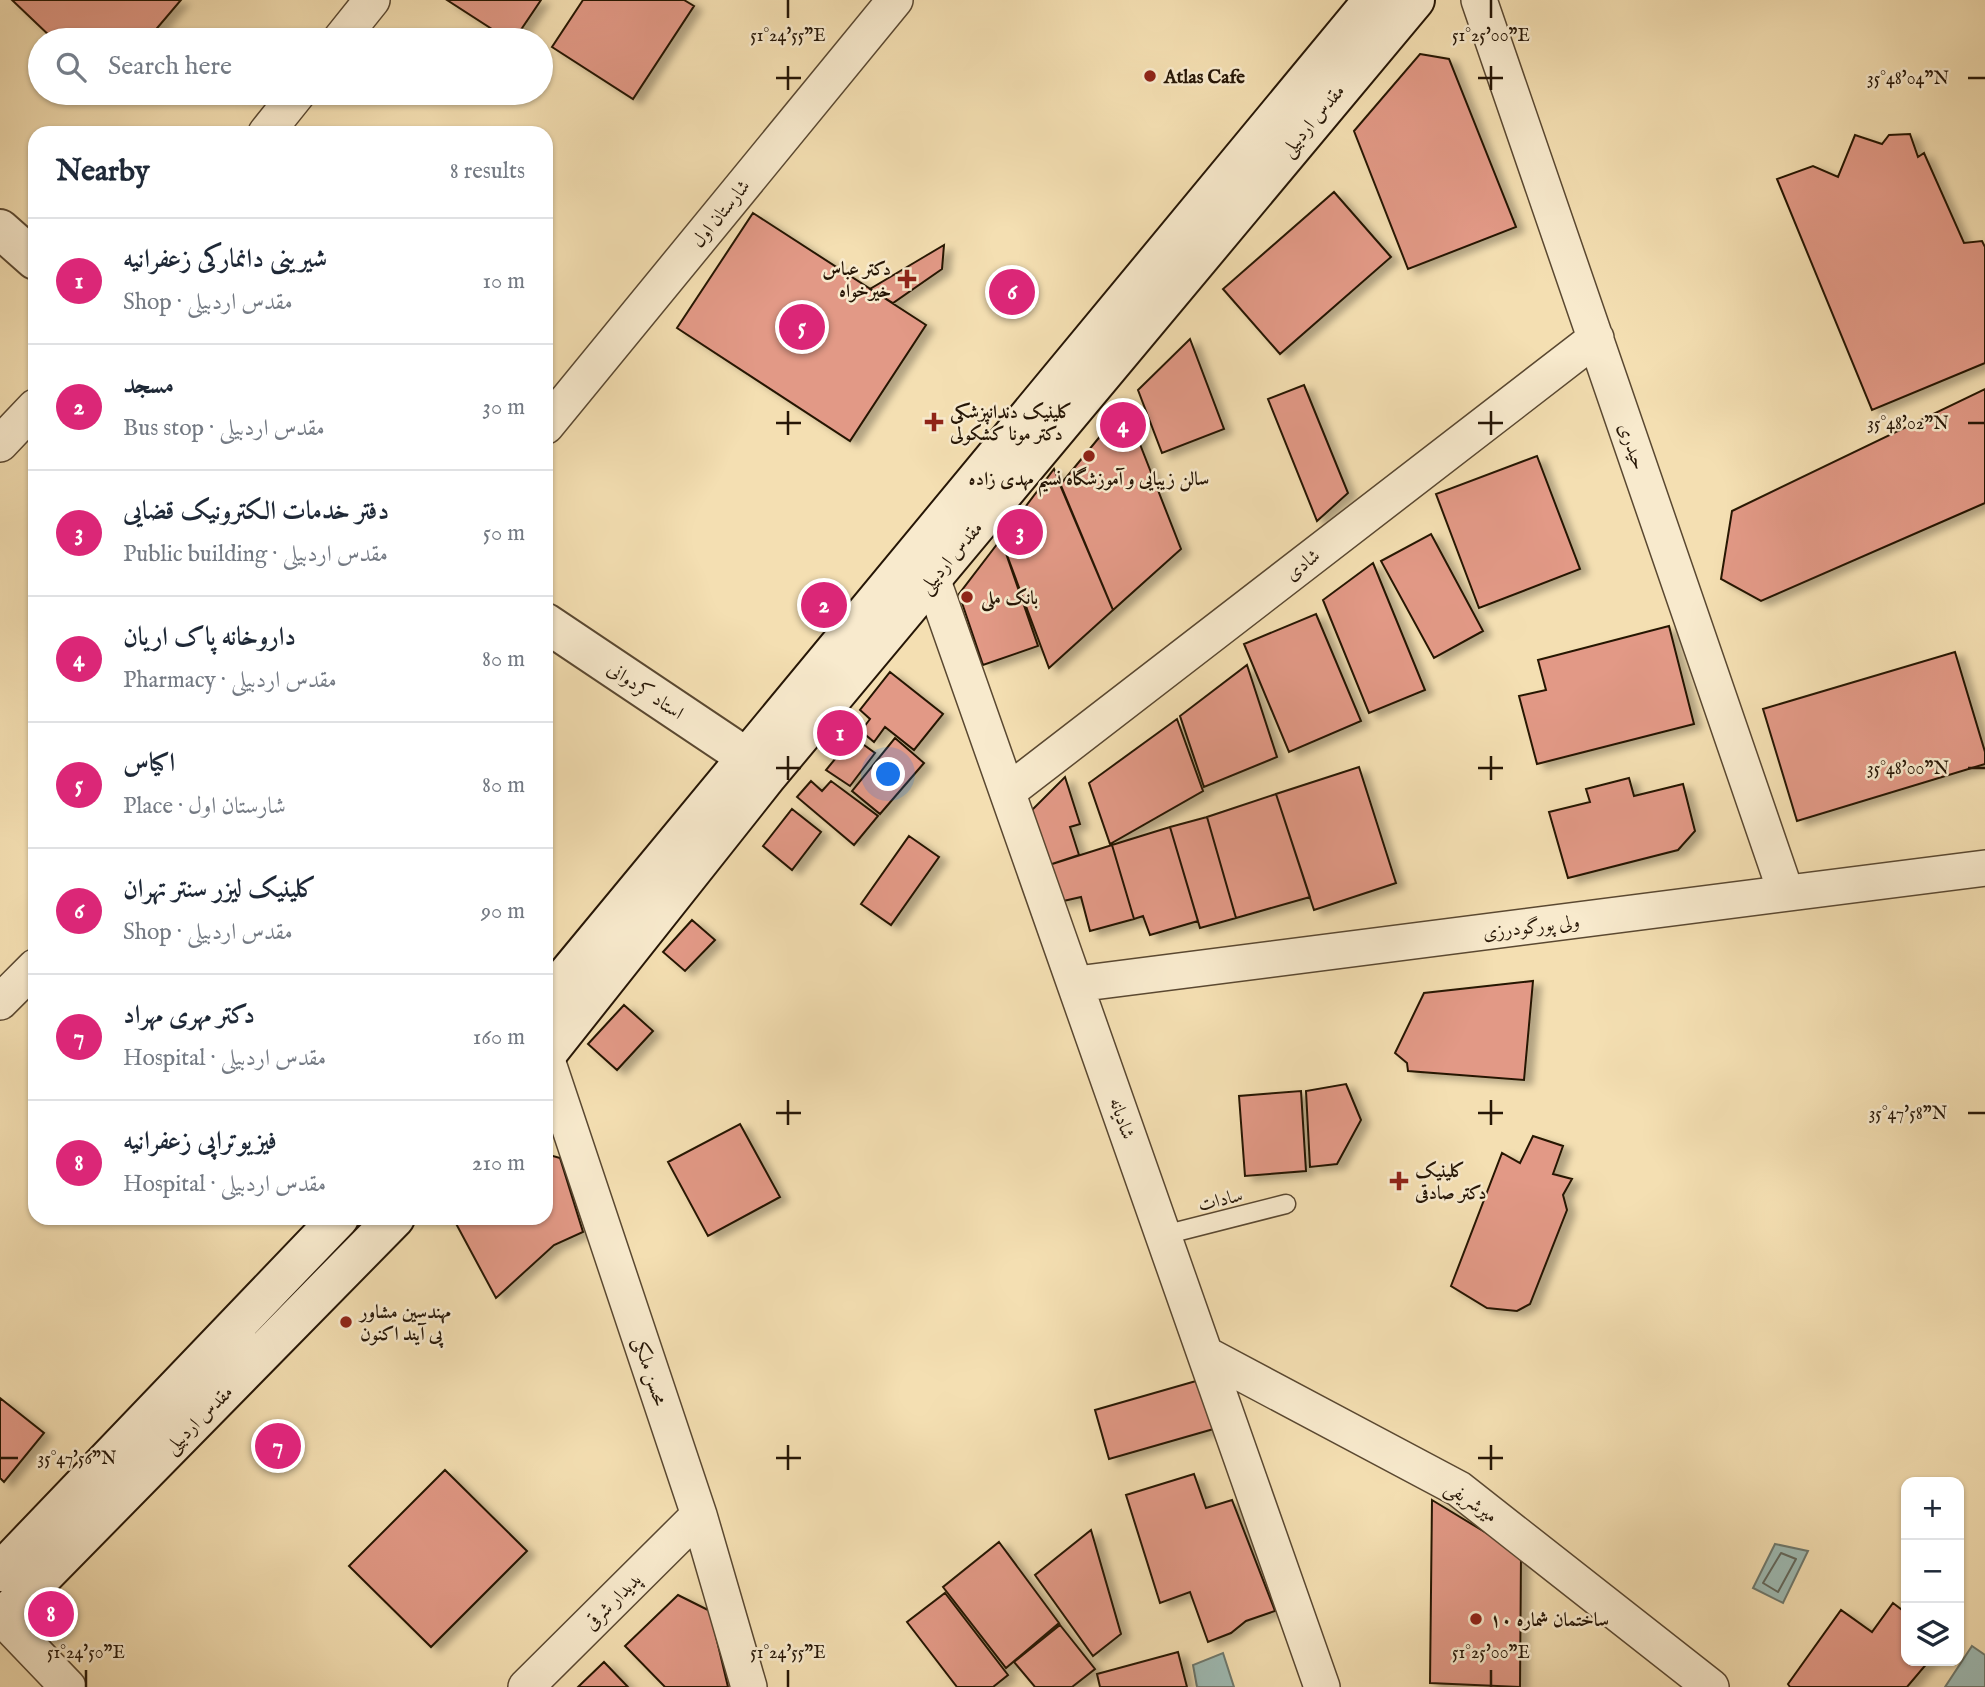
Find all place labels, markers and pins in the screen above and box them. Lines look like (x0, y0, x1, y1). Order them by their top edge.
place label: Atlas Cafe (1163, 66, 1245, 90)
marker: Atlas Cafe (1142, 68, 1158, 84)
place label: دکتر عباس خیرخواه (822, 258, 891, 304)
pin: 6 (989, 266, 1035, 318)
marker: دکتر عباس خیرخواه (897, 269, 917, 289)
pin: 5 (779, 301, 825, 353)
pin: 4 (1100, 399, 1146, 451)
place label: کلینیک دندانپزشکی دکتر مونا کشکولی (949, 401, 1072, 447)
marker: کلینیک دندانپزشکی دکتر مونا کشکولی (924, 412, 944, 432)
marker: سالن زیبایی و آموزشگاه نسیم مهدی زاده (1081, 448, 1097, 464)
place label: سالن زیبایی و آموزشگاه نسیم مهدی زاده (969, 466, 1209, 497)
pin: 3 (997, 506, 1043, 558)
pin: 2 (801, 579, 847, 631)
place label: بانک ملی (980, 587, 1039, 613)
marker: بانک ملی (959, 589, 975, 605)
pin: 1 (817, 707, 863, 759)
place label: کلینیک دکتر صادقی (1414, 1160, 1487, 1206)
marker: کلینیک دکتر صادقی (1389, 1171, 1409, 1191)
place label: مهندسین مشاور پی آیند اکنون (358, 1301, 451, 1349)
marker: مهندسین مشاور پی آیند اکنون (338, 1314, 354, 1330)
pin: 7 (255, 1420, 301, 1472)
pin: 8 (28, 1588, 74, 1640)
place label: ساختمان شماره ۱۰ (1490, 1609, 1609, 1633)
marker: ساختمان شماره ۱۰ (1468, 1611, 1484, 1627)

